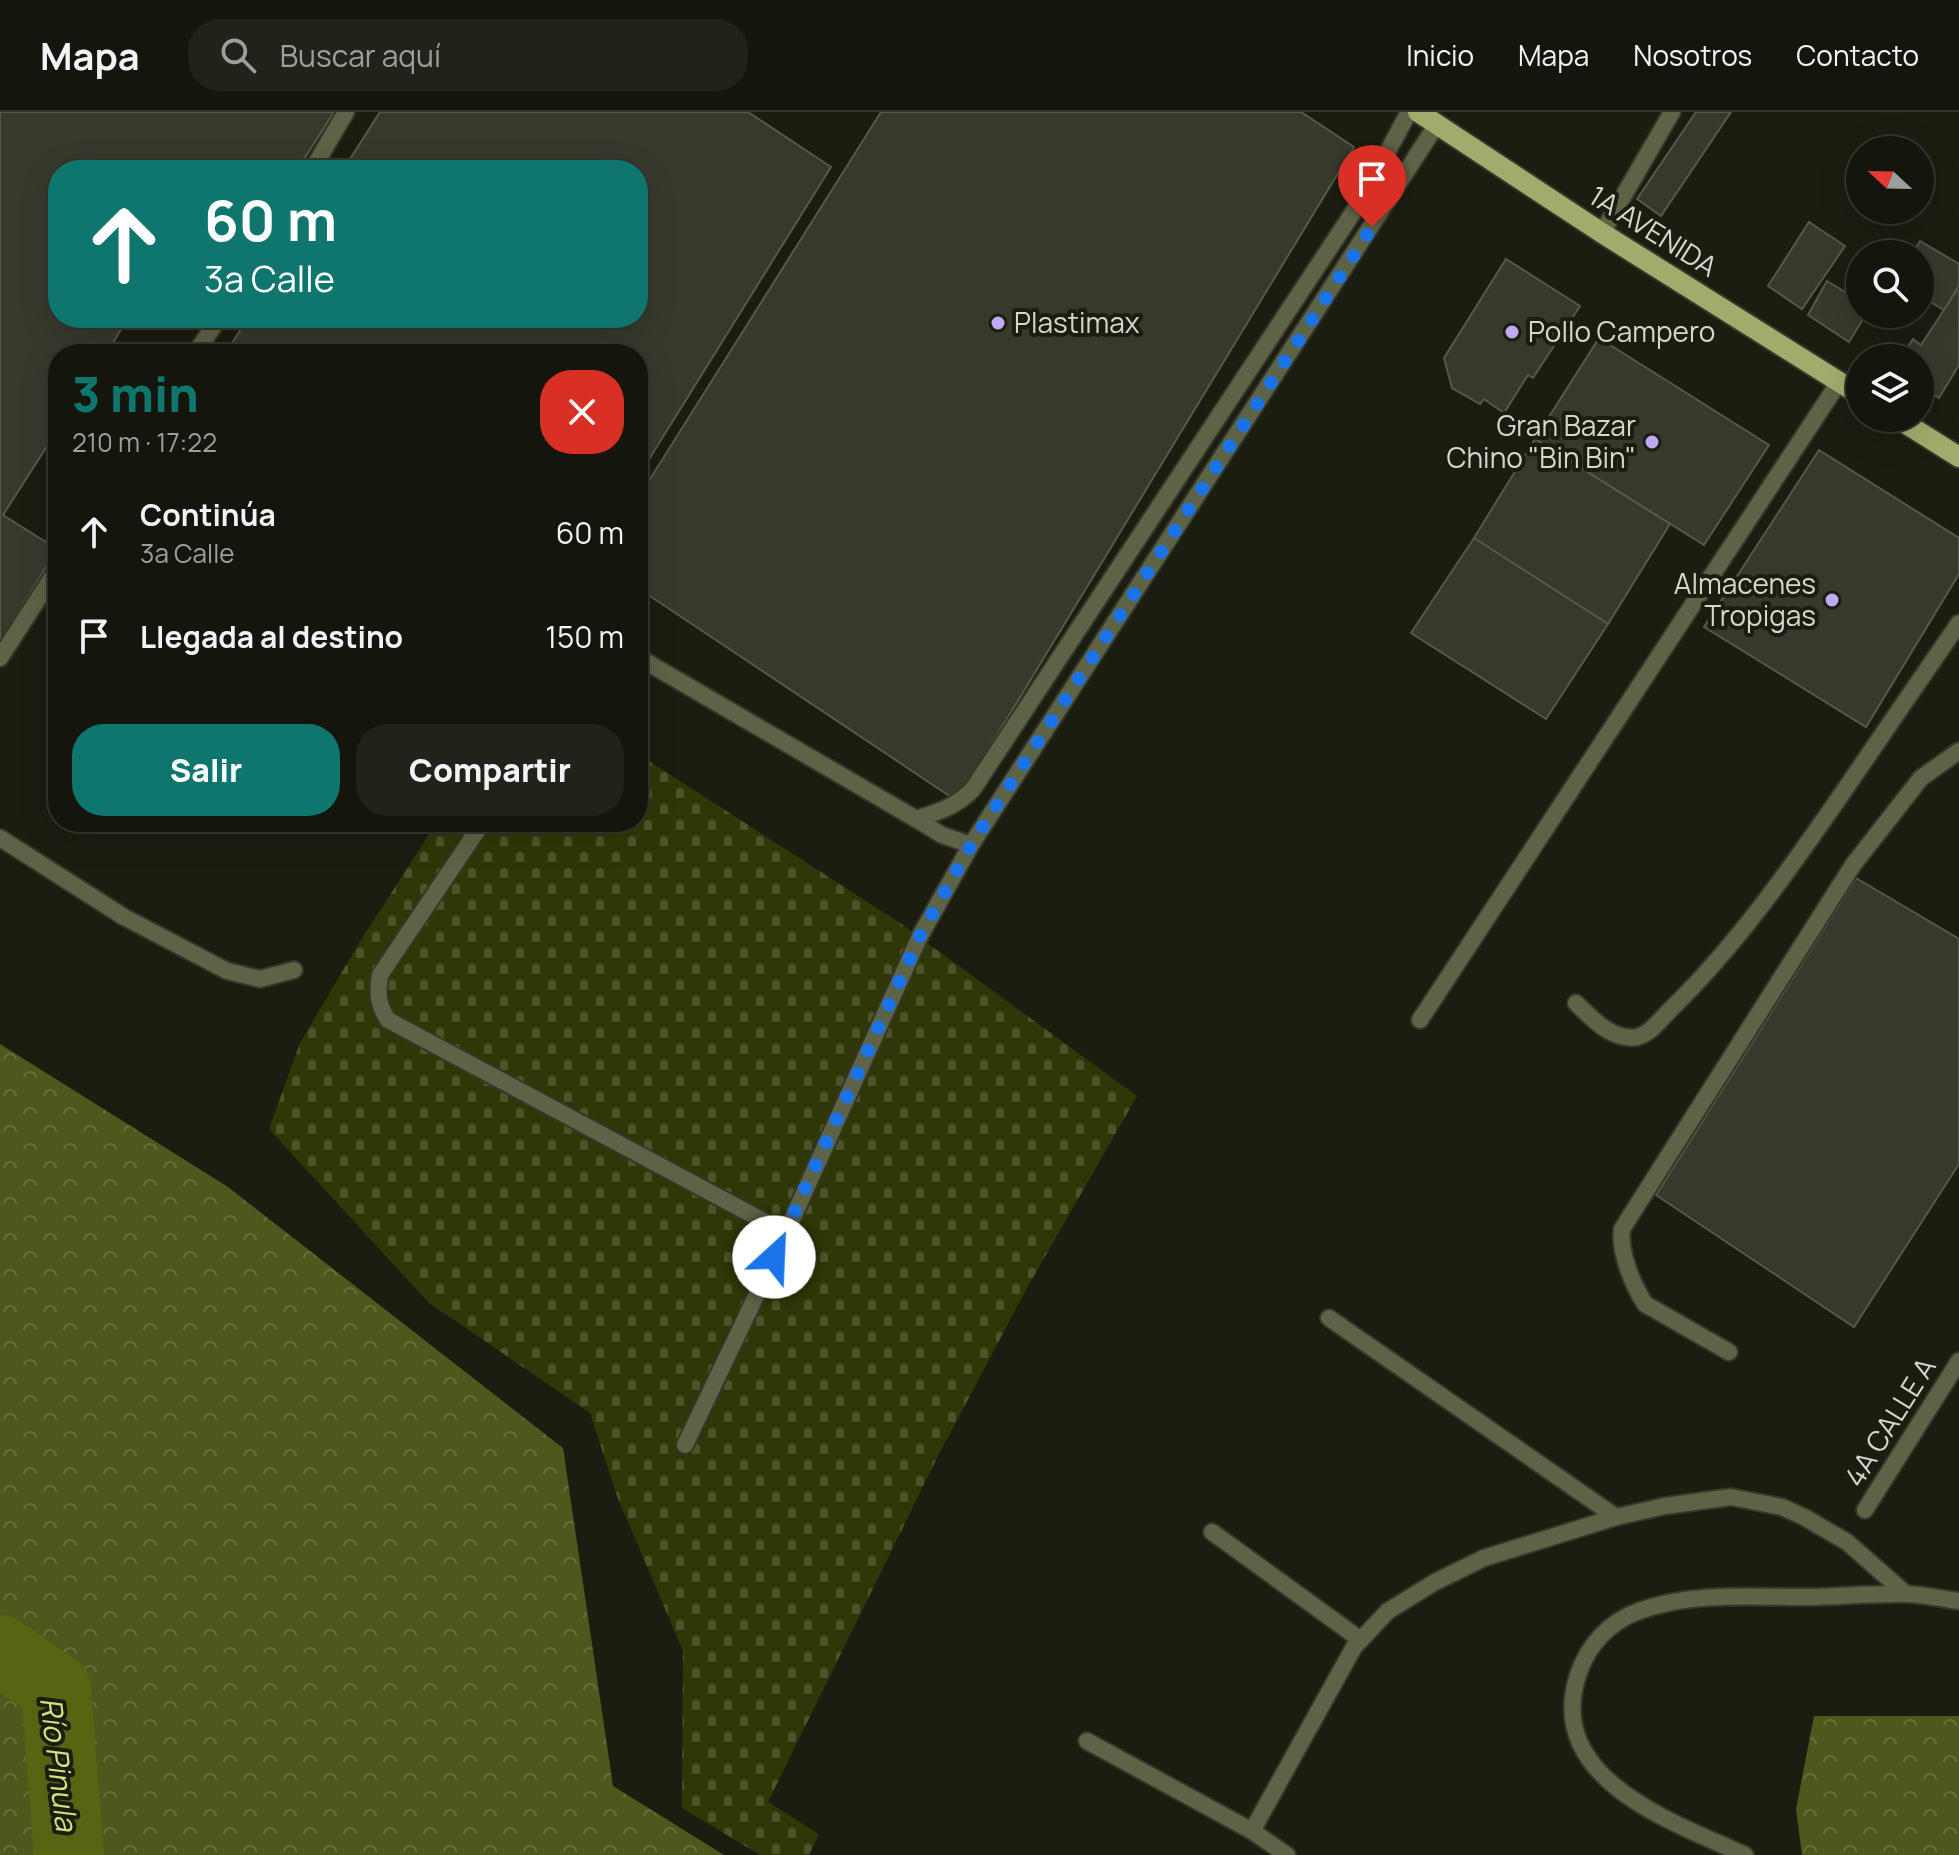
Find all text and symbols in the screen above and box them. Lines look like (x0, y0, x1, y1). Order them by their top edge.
search box (188, 19, 748, 91)
text: Mapa (40, 29, 140, 81)
icon: search (216, 33, 260, 77)
text: Buscar aquí (280, 35, 441, 76)
text: Inicio (1406, 36, 1474, 74)
text: Mapa (1518, 36, 1589, 74)
text: Nosotros (1633, 36, 1752, 74)
text: Contacto (1796, 36, 1919, 74)
north arrow (1846, 136, 1934, 224)
map controls (1846, 136, 1934, 432)
pin (1338, 145, 1406, 227)
icon: arrive (1350, 157, 1394, 201)
street label: 1A AVENIDA (1582, 176, 1725, 285)
text: 60 m (204, 181, 337, 258)
icon: ahead (72, 192, 176, 296)
button: search (1846, 240, 1934, 328)
text: 3a Calle (204, 254, 335, 303)
place label: Plastimax (1014, 303, 1140, 341)
place label: Pollo Campero (1528, 312, 1715, 350)
marker: Plastimax (989, 314, 1007, 332)
marker: Pollo Campero (1503, 323, 1521, 341)
button: layers (1846, 344, 1934, 432)
text: 3 min (72, 361, 199, 426)
button: close (540, 370, 624, 454)
place label: Gran Bazar Chino "Bin Bin" (1446, 406, 1636, 476)
text: 210 m · 17:22 (72, 424, 217, 460)
marker: Gran Bazar Chino "Bin Bin" (1643, 433, 1661, 451)
text: Continúa (140, 494, 276, 535)
icon: ahead (72, 510, 116, 554)
text: 60 m (556, 512, 624, 553)
text: 3a Calle (140, 535, 234, 571)
place label: Almacenes Tropigas (1674, 564, 1816, 634)
marker: Almacenes Tropigas (1823, 591, 1841, 609)
icon: arrive (72, 614, 116, 658)
text: Llegada al destino (140, 616, 403, 657)
text: 150 m (545, 616, 624, 657)
button: Salir (72, 724, 340, 816)
button: Compartir (356, 724, 624, 816)
position arrow (732, 1215, 816, 1299)
street label: 4A CALLE A (1835, 1350, 1944, 1493)
water label: Río Pinula (31, 1695, 88, 1834)

